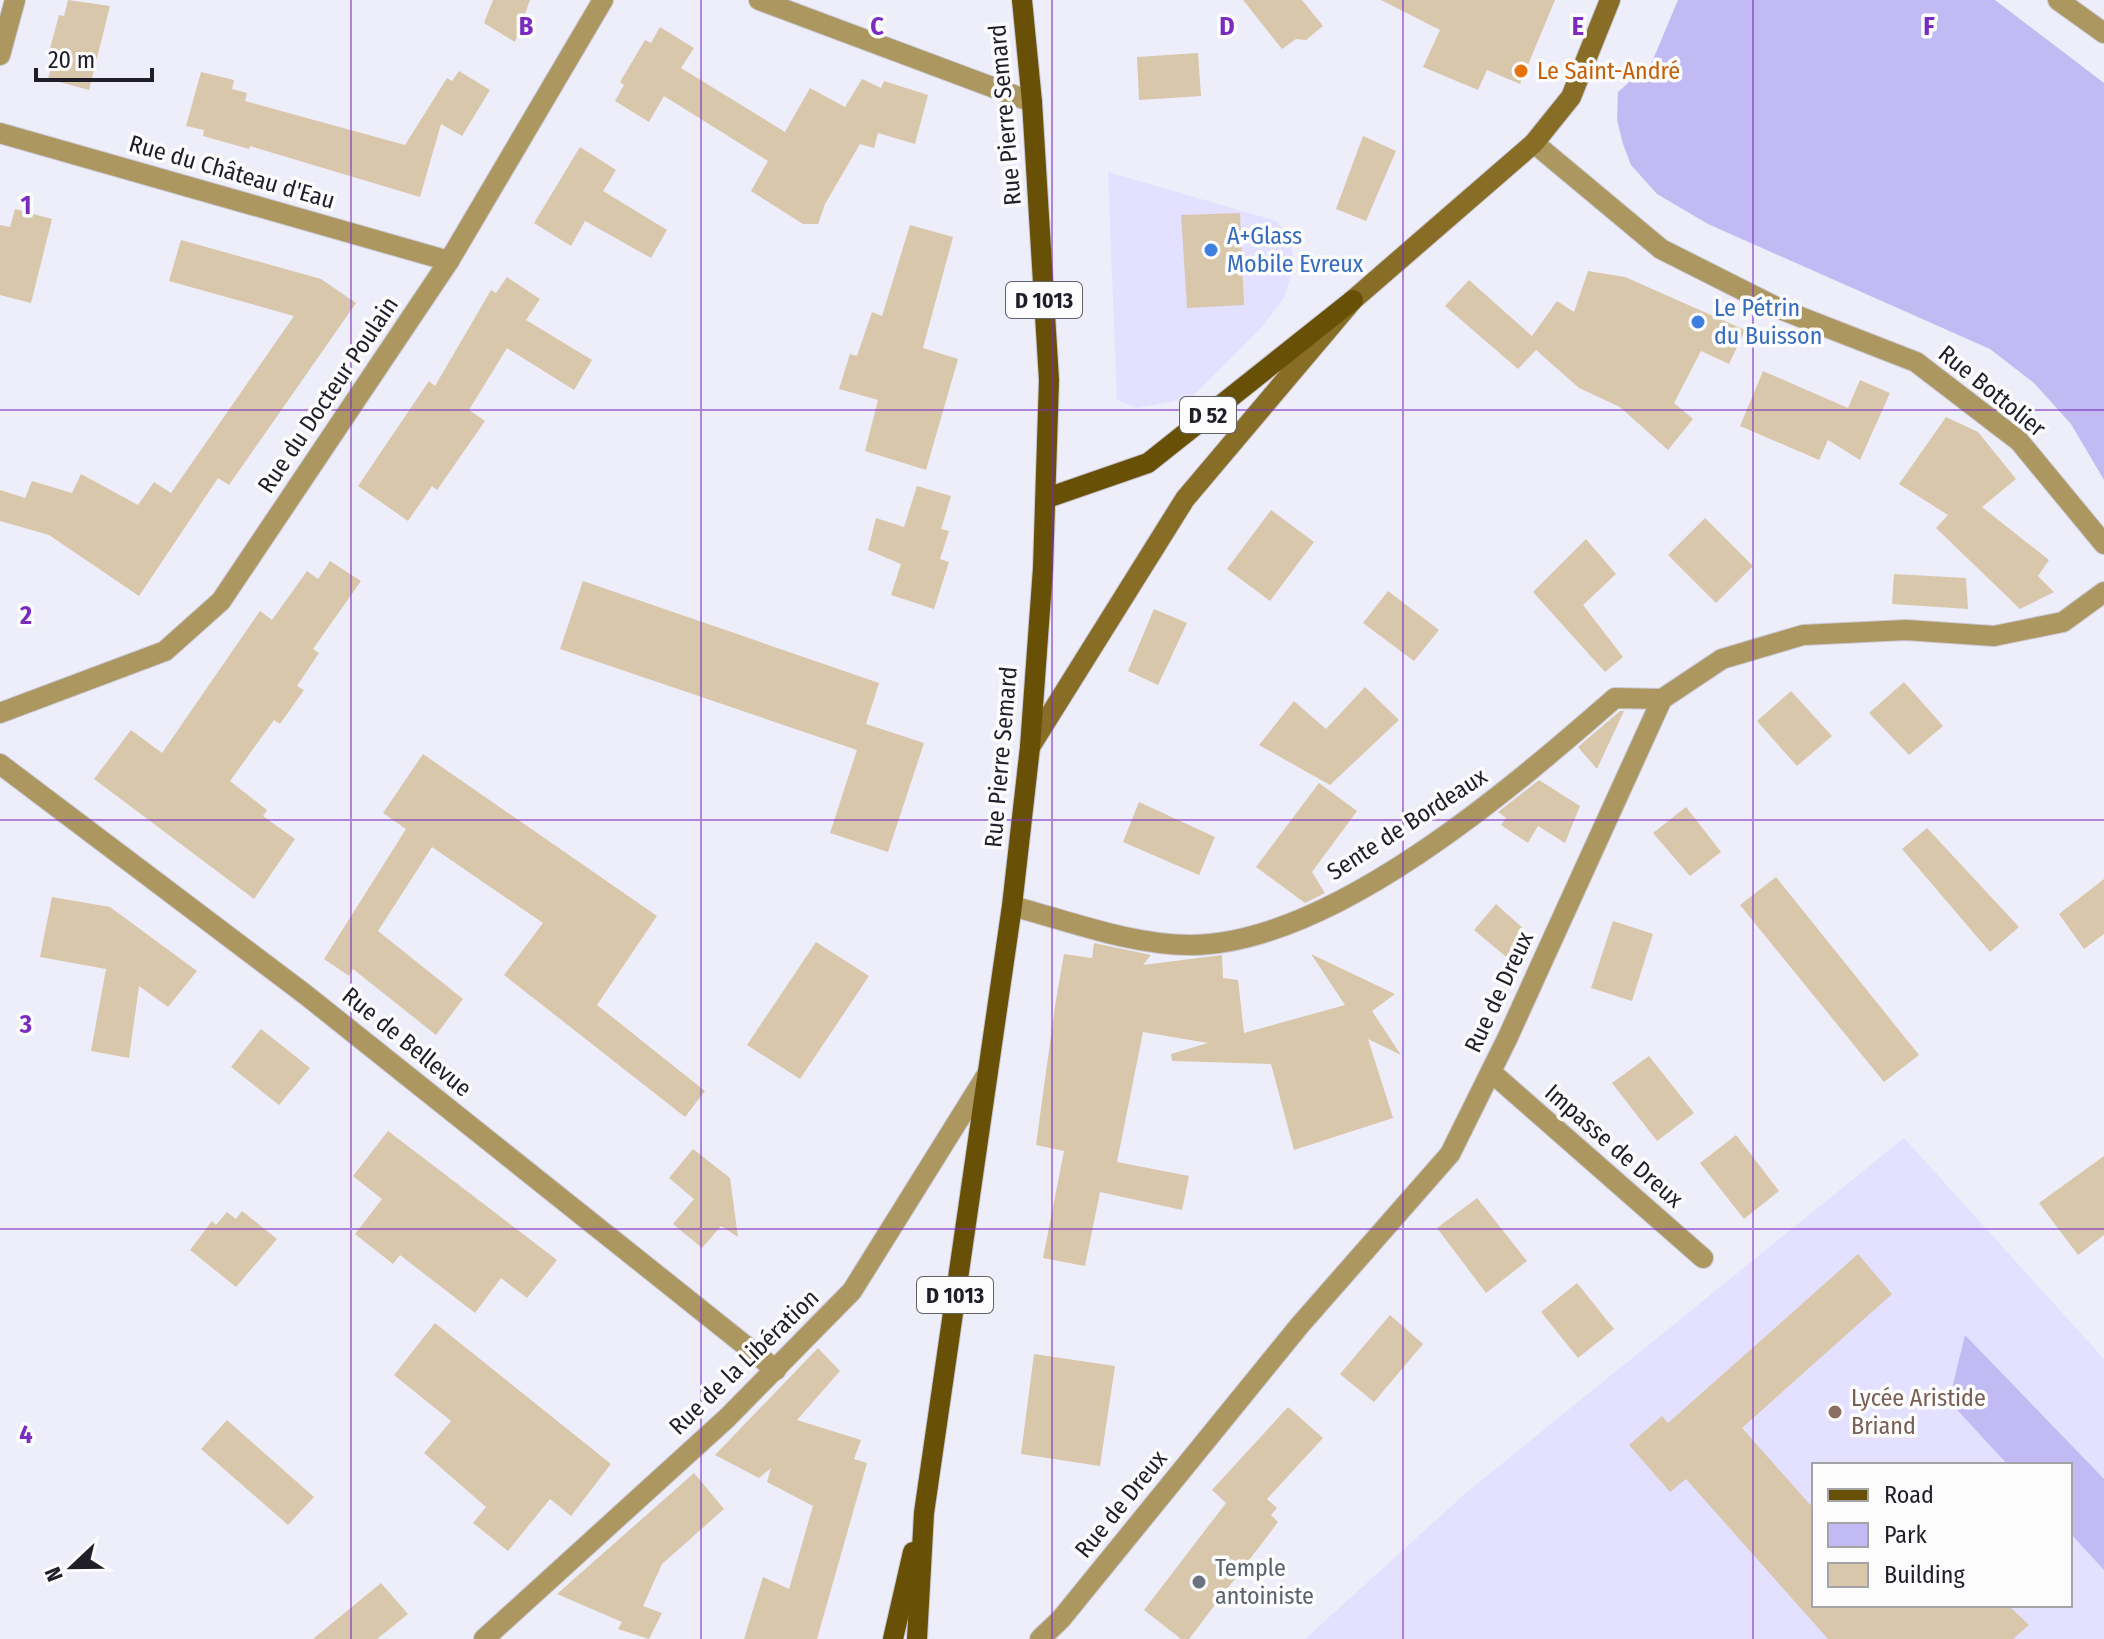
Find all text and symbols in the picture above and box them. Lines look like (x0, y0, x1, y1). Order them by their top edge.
text: B (519, 11, 534, 42)
text: C (870, 11, 884, 42)
text: D (1219, 11, 1235, 42)
text: E (1572, 11, 1584, 42)
text: F (1923, 11, 1935, 42)
street label: Rue Pierre Semard (983, 23, 1027, 207)
scale bar (36, 32, 152, 82)
text: 20 m (48, 46, 95, 74)
place label: Le Saint-André (1537, 57, 1680, 85)
marker: Le Saint-André (1512, 62, 1530, 80)
street label: Rue du Château d'Eau (126, 129, 338, 215)
text: 1 (21, 190, 32, 221)
place label: A+Glass Mobile Evreux (1227, 222, 1364, 278)
marker: A+Glass Mobile Evreux (1202, 241, 1220, 259)
road number: D 1013 (1006, 282, 1082, 318)
street label: Rue du Docteur Poulain (252, 292, 404, 498)
place label: Le Pétrin du Buisson (1714, 294, 1822, 350)
marker: Le Pétrin du Buisson (1689, 313, 1707, 331)
street label: Rue Bottolier (1933, 339, 2052, 443)
road number: D 52 (1180, 397, 1236, 433)
text: 2 (19, 600, 32, 631)
street label: Rue Pierre Semard (979, 665, 1023, 849)
street label: Sente de Bordeaux (1322, 762, 1492, 886)
street label: Rue de Dreux (1459, 927, 1539, 1057)
street label: Rue de Bellevue (337, 981, 477, 1103)
text: 3 (19, 1009, 32, 1040)
street label: Impasse de Dreux (1539, 1078, 1689, 1214)
road number: D 1013 (917, 1277, 993, 1313)
street label: Rue de la Libération (663, 1284, 825, 1440)
place label: Lycée Aristide Briand (1851, 1384, 1986, 1440)
marker: Lycée Aristide Briand (1826, 1403, 1844, 1421)
text: 4 (19, 1419, 33, 1450)
street label: Rue de Dreux (1069, 1444, 1173, 1563)
legend (1812, 1463, 2072, 1607)
text: Road (1884, 1481, 1934, 1509)
text: Park (1884, 1521, 1927, 1549)
north arrow (32, 1527, 112, 1607)
place label: Temple antoiniste (1215, 1554, 1314, 1610)
text: Building (1884, 1561, 1966, 1589)
text: N (39, 1563, 69, 1585)
marker: Temple antoiniste (1190, 1573, 1208, 1591)

